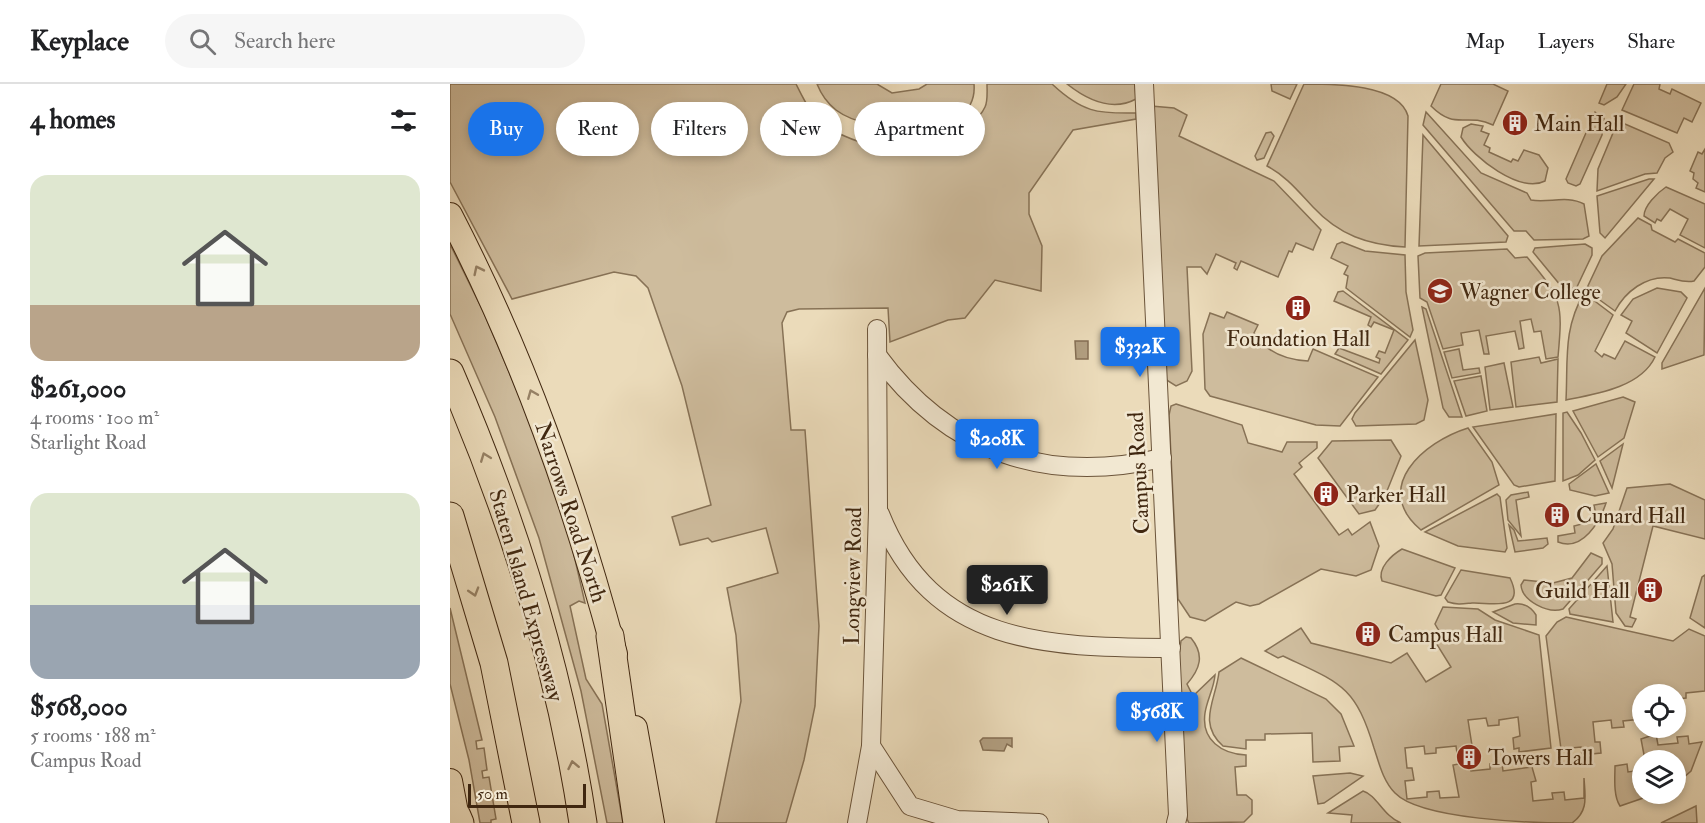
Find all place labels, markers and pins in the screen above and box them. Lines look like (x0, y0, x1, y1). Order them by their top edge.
building icon: Main Hall (1500, 108, 1530, 138)
place label: Main Hall (1534, 110, 1625, 138)
school or university icon: Wagner College (1425, 276, 1455, 306)
place label: Wagner College (1459, 278, 1601, 306)
building icon: Foundation Hall (1283, 293, 1313, 323)
place label: Foundation Hall (1226, 325, 1370, 353)
pin: $332K (1098, 327, 1182, 378)
pin: $208K (955, 419, 1039, 470)
building icon: Parker Hall (1311, 479, 1341, 509)
place label: Parker Hall (1346, 481, 1446, 509)
building icon: Cunard Hall (1542, 500, 1572, 530)
place label: Cunard Hall (1576, 502, 1686, 530)
pin: $261K (965, 565, 1049, 616)
building icon: Guild Hall (1635, 575, 1665, 605)
place label: Guild Hall (1535, 577, 1630, 605)
building icon: Campus Hall (1353, 619, 1383, 649)
place label: Campus Hall (1388, 621, 1503, 650)
pin: $568K (1115, 692, 1199, 743)
building icon: Towers Hall (1454, 742, 1484, 772)
place label: Towers Hall (1488, 744, 1594, 772)

